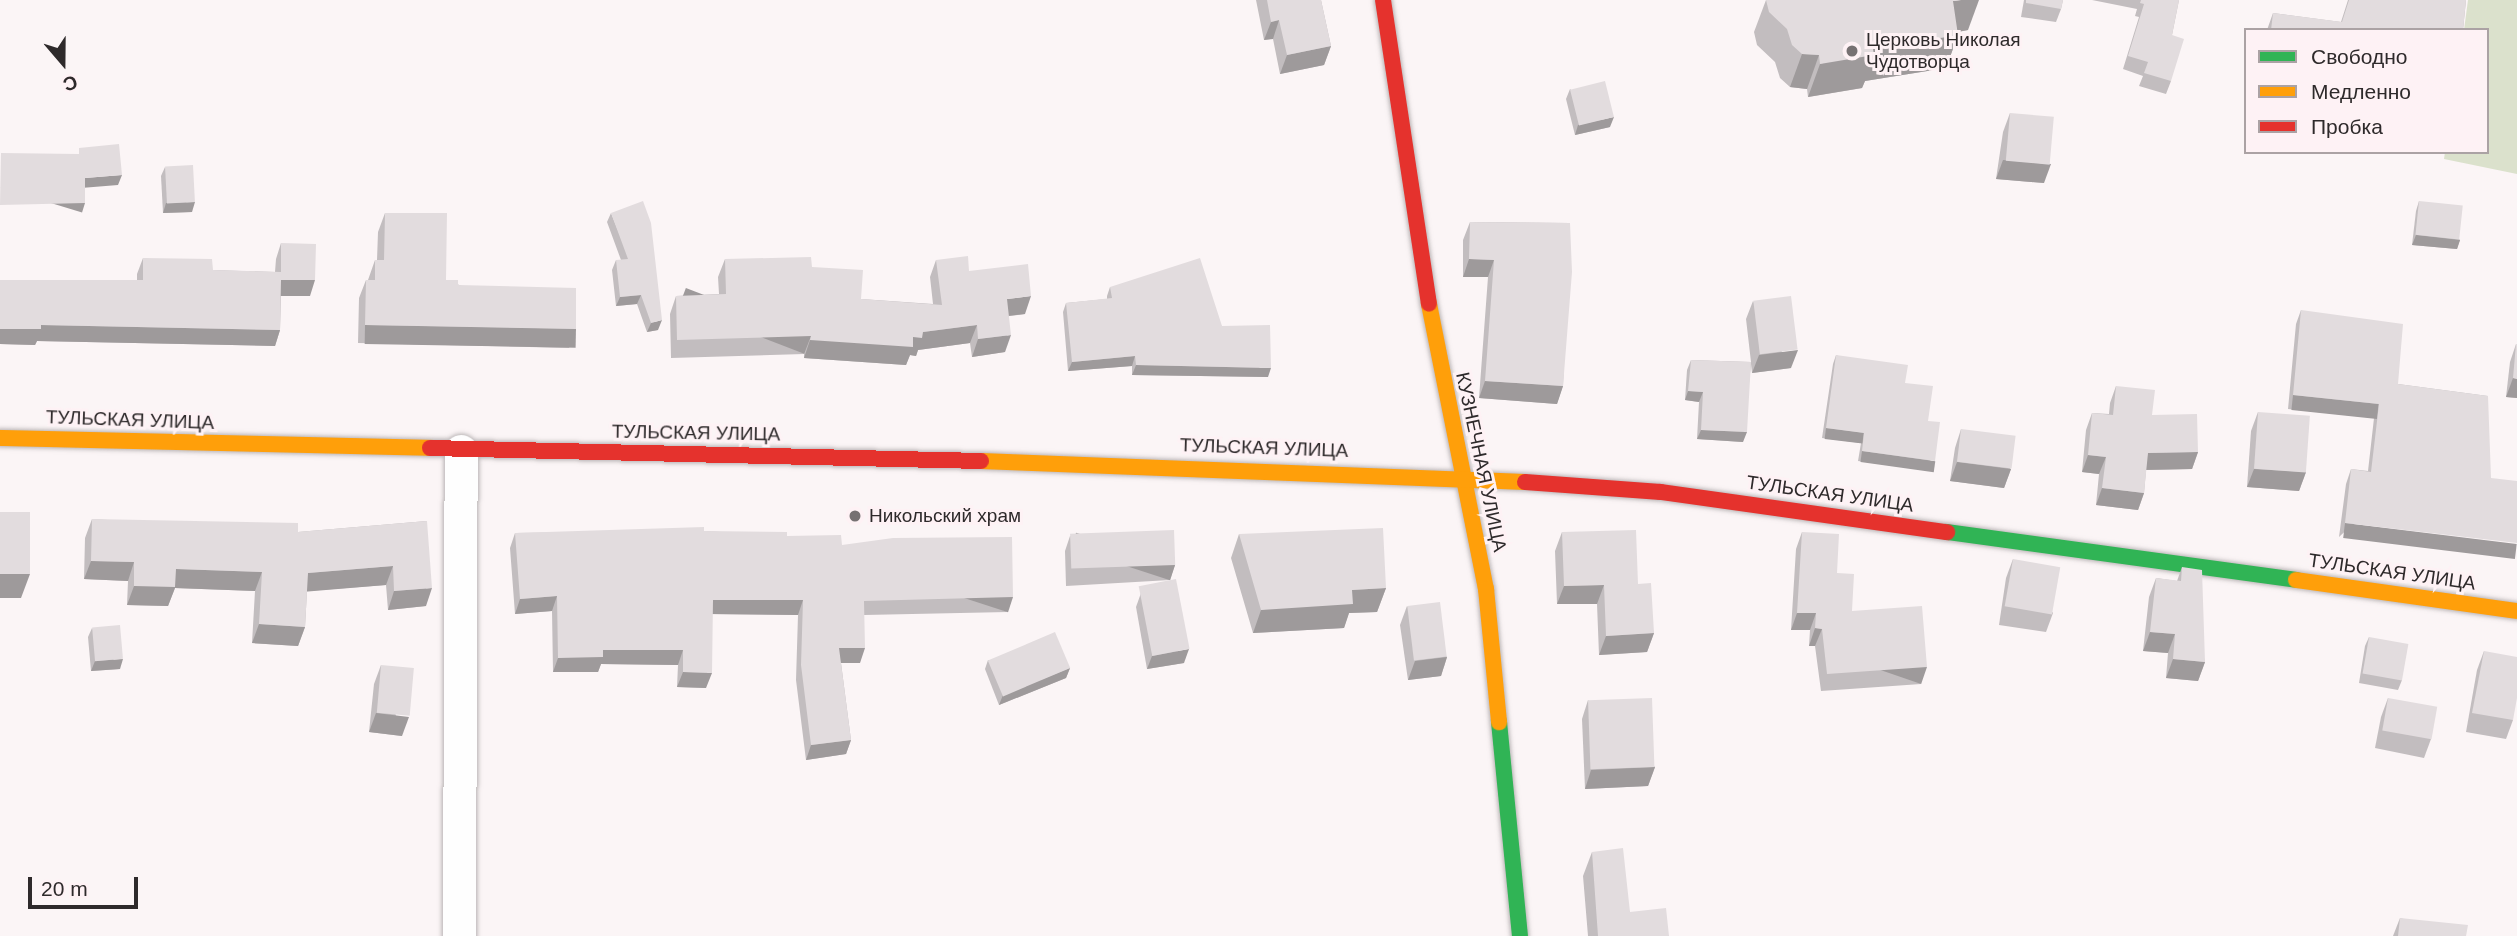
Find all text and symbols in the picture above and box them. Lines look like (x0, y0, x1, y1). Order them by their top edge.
north arrow (28, 28, 98, 98)
legend (2244, 28, 2489, 154)
place label: Церковь Николая Чудотворца (1866, 29, 2021, 73)
marker: Церковь Николая Чудотворца (1844, 43, 1860, 59)
text: Свободно (2311, 45, 2408, 68)
text: С (60, 71, 80, 95)
text: Медленно (2311, 80, 2411, 103)
text: Пробка (2311, 115, 2383, 138)
street label: КУЗНЕЧНАЯ УЛИЦА (1451, 370, 1511, 554)
street label: ТУЛЬСКАЯ УЛИЦА (45, 406, 215, 434)
street label: ТУЛЬСКАЯ УЛИЦА (612, 420, 780, 446)
street label: ТУЛЬСКАЯ УЛИЦА (1179, 434, 1349, 462)
street label: ТУЛЬСКАЯ УЛИЦА (1745, 471, 1915, 517)
place label: Никольский храм (869, 505, 1021, 527)
marker: Никольский храм (847, 508, 863, 524)
street label: ТУЛЬСКАЯ УЛИЦА (2307, 549, 2477, 595)
scale bar (32, 862, 142, 906)
text: 20 m (41, 877, 88, 900)

